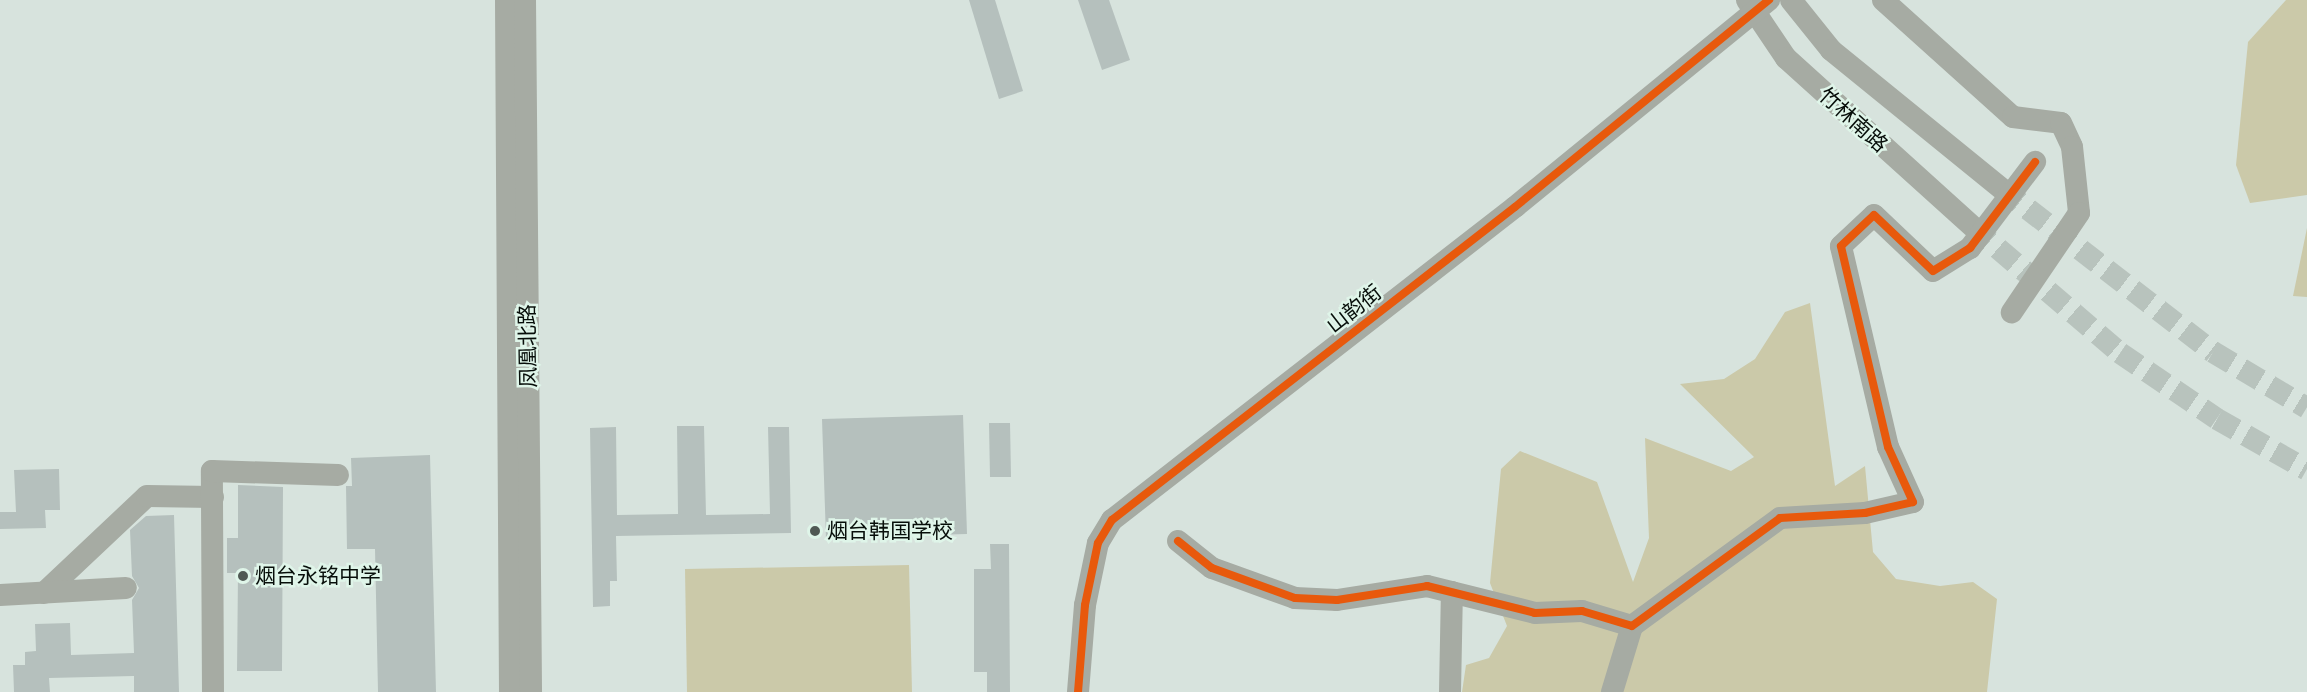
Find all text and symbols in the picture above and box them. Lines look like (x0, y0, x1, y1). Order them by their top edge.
street label: 竹林南路 (1813, 83, 1893, 157)
street label: 山韵街 (1321, 280, 1387, 338)
street label: 凤凰北路 (515, 304, 541, 388)
place label: 烟台韩国学校 (827, 518, 953, 544)
marker: 烟台韩国学校 (808, 524, 822, 538)
place label: 烟台永铭中学 (255, 563, 381, 589)
marker: 烟台永铭中学 (236, 569, 250, 583)

